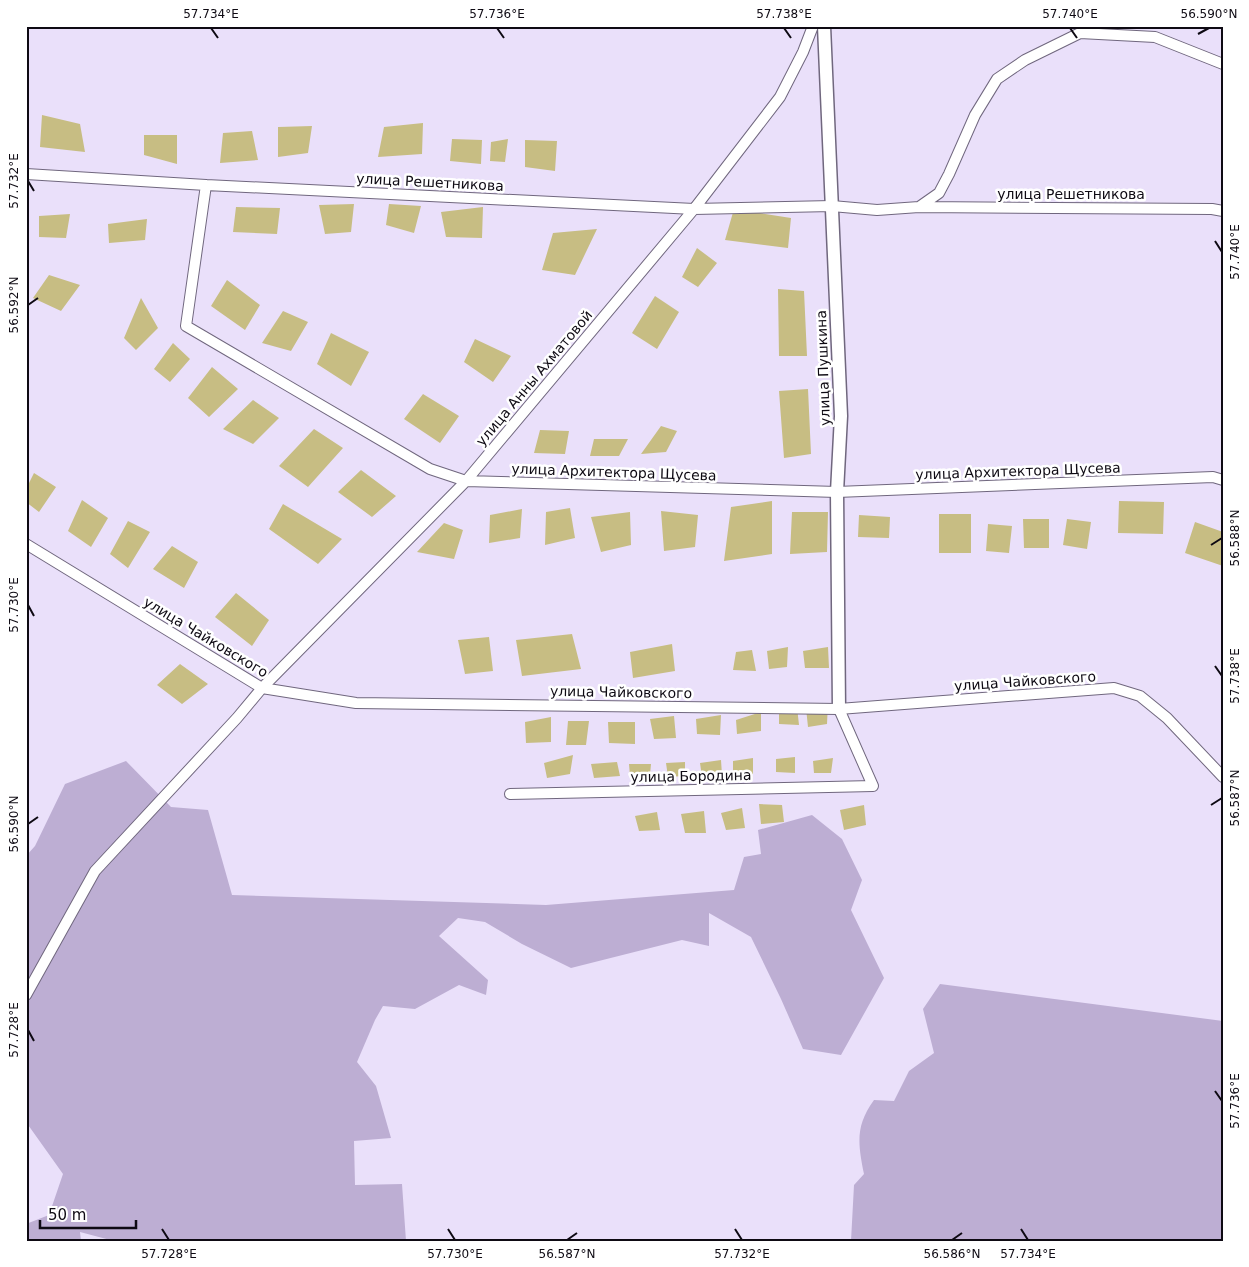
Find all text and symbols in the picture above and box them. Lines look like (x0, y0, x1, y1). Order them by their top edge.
text: 57.734°E (183, 7, 239, 21)
text: 57.736°E (469, 7, 525, 21)
text: 57.738°E (756, 7, 812, 21)
text: 57.740°E (1042, 7, 1098, 21)
text: 56.590°N (1181, 7, 1237, 21)
text: 57.732°E (7, 153, 21, 209)
street label: улица Решетникова (356, 170, 504, 194)
street label: улица Решетникова (997, 186, 1145, 202)
text: 57.740°E (1228, 224, 1242, 280)
text: 56.592°N (7, 277, 21, 333)
street label: улица Анны Ахматовой (473, 307, 595, 449)
street label: улица Пушкина (813, 310, 833, 426)
street label: улица Архитектора Щусева (915, 459, 1121, 483)
street label: улица Архитектора Щусева (511, 460, 717, 484)
text: 56.588°N (1228, 510, 1242, 566)
text: 57.730°E (7, 577, 21, 633)
street label: улица Чайковского (141, 594, 271, 680)
text: 57.738°E (1228, 648, 1242, 704)
street label: улица Чайковского (954, 668, 1096, 694)
street label: улица Чайковского (550, 683, 692, 701)
street label: улица Бородина (630, 767, 752, 785)
text: 56.587°N (1228, 770, 1242, 826)
text: 56.590°N (7, 796, 21, 852)
text: 57.728°E (7, 1002, 21, 1058)
text: 57.736°E (1228, 1073, 1242, 1129)
scale bar (40, 1197, 136, 1229)
text: 50 m (48, 1206, 86, 1224)
text: 57.728°E (141, 1247, 197, 1261)
text: 57.730°E (427, 1247, 483, 1261)
text: 56.587°N (539, 1247, 595, 1261)
text: 57.732°E (714, 1247, 770, 1261)
text: 56.586°N (924, 1247, 980, 1261)
text: 57.734°E (1000, 1247, 1056, 1261)

